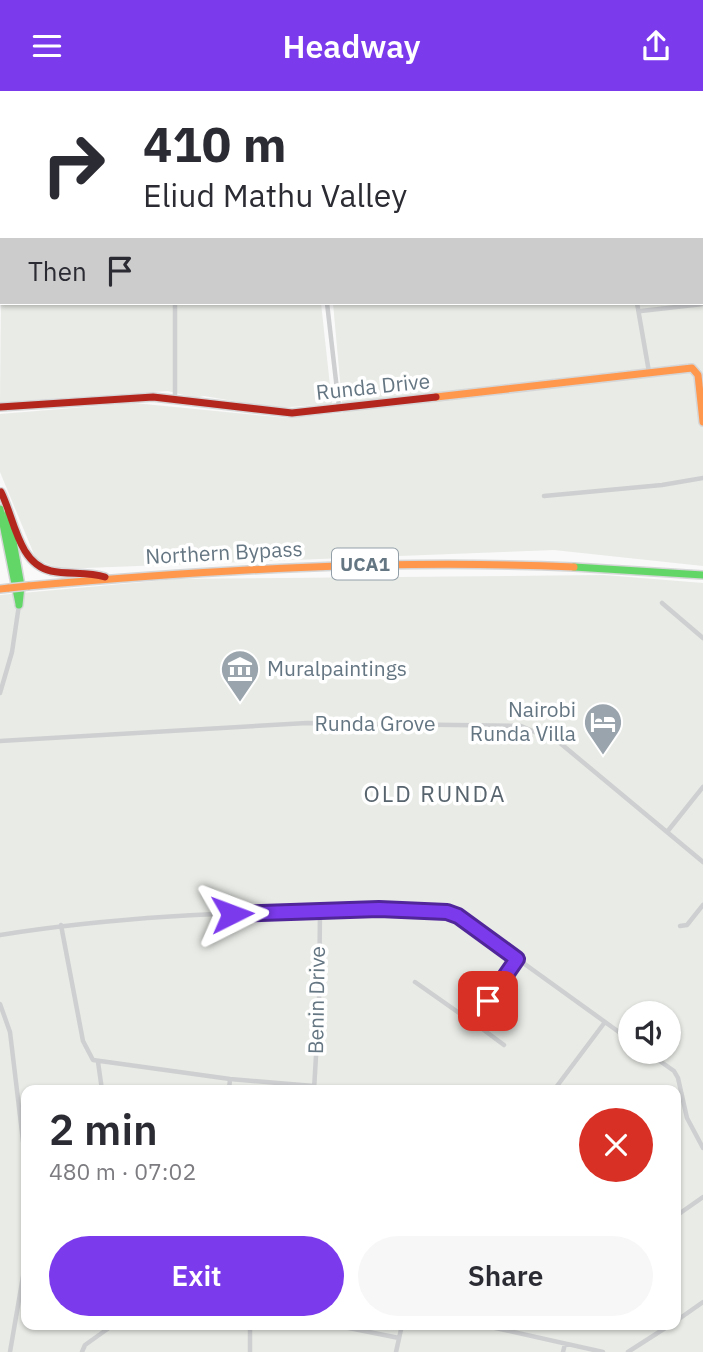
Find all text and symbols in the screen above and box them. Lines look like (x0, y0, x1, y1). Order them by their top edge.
text: Headway (282, 25, 421, 67)
icon: menu (28, 27, 66, 65)
icon: share (637, 27, 675, 65)
text: 410 m (143, 112, 287, 175)
icon: right (28, 119, 119, 210)
text: Eliud Mathu Valley (143, 174, 407, 216)
icon: arrive (101, 252, 139, 290)
text: Then (28, 254, 87, 288)
street label: Runda Drive (315, 366, 431, 406)
street label: Northern Bypass (145, 534, 303, 570)
road number: UCA1 (332, 549, 398, 579)
museum icon: Muralpaintings (219, 648, 261, 703)
place label: Muralpaintings (267, 654, 407, 682)
place label: Nairobi Runda Villa (470, 695, 576, 747)
hotel icon: Nairobi Runda Villa (582, 701, 624, 756)
street label: Runda Grove (314, 709, 436, 737)
district label: OLD RUNDA (364, 778, 506, 808)
position arrow (195, 877, 269, 951)
street label: Benin Drive (301, 946, 331, 1054)
pin (458, 971, 518, 1031)
icon: arrive (469, 982, 507, 1020)
map controls (618, 1001, 681, 1064)
button: sound (618, 1001, 681, 1064)
text: 2 min (49, 1102, 158, 1157)
button: close (579, 1108, 653, 1182)
text: 480 m · 07:02 (49, 1156, 196, 1186)
button: Exit (49, 1236, 344, 1316)
button: Share (358, 1236, 653, 1316)

